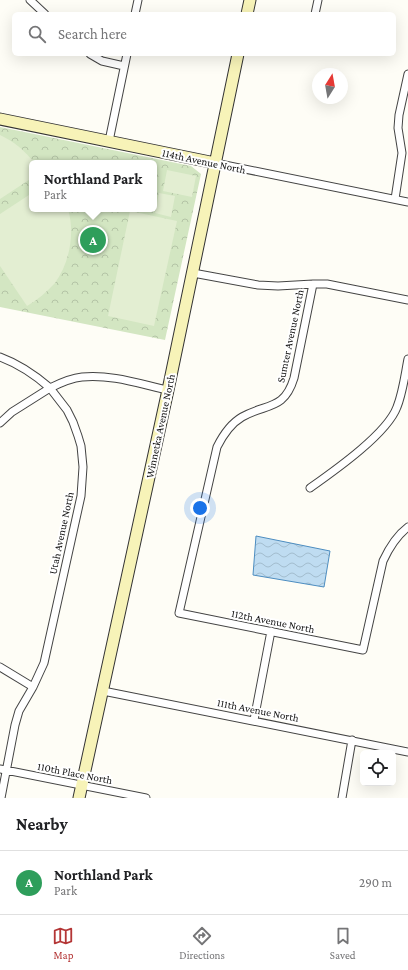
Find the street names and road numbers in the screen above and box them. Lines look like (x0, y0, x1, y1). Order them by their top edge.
street label: 114th Avenue North (161, 146, 247, 176)
street label: Sumter Avenue North (274, 288, 306, 384)
street label: Winnetka Avenue North (143, 373, 177, 479)
street label: Utah Avenue North (46, 490, 76, 575)
street label: 112th Avenue North (230, 607, 316, 635)
street label: 111th Avenue North (216, 696, 300, 724)
street label: 110th Place North (36, 760, 114, 786)

